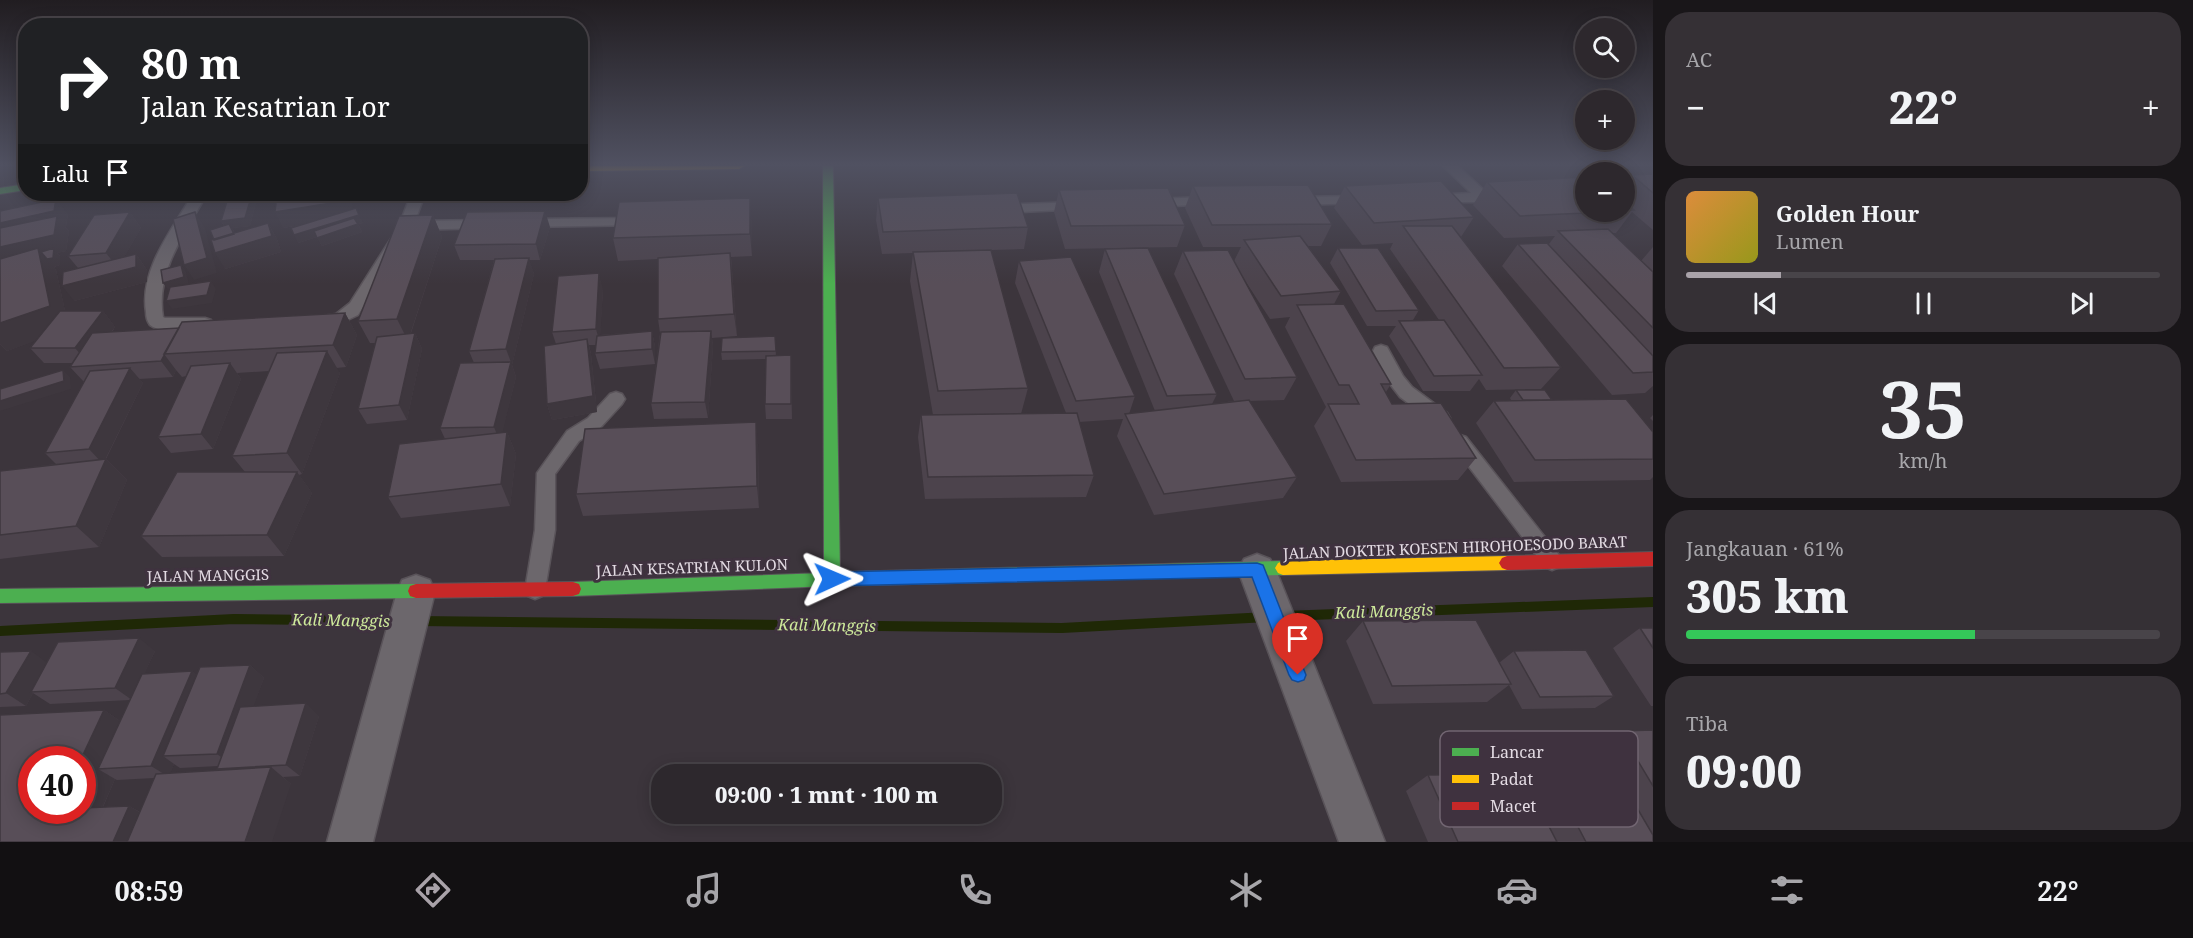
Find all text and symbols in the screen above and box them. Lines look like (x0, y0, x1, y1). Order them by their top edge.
map controls (1575, 18, 1635, 222)
button: search (1575, 18, 1635, 78)
text: 80 m (141, 34, 241, 91)
icon: right (42, 42, 120, 120)
text: AC (1686, 46, 1712, 73)
text: 22° (1889, 76, 1958, 137)
text: − (1686, 85, 1705, 130)
text: + (2142, 85, 2160, 130)
text: Jalan Kesatrian Lor (141, 88, 390, 125)
button: + (1575, 90, 1635, 150)
icon: arrive (101, 156, 134, 189)
text: Lalu (42, 158, 89, 188)
button: − (1575, 162, 1635, 222)
text: Golden Hour (1776, 198, 1919, 228)
text: Lumen (1776, 228, 1844, 255)
icon: previous (1749, 287, 1782, 320)
icon: pause (1907, 287, 1940, 320)
icon: next (2065, 287, 2098, 320)
text: 35 (1879, 355, 1967, 461)
text: km/h (1898, 447, 1948, 474)
street label: JALAN DOKTER KOESEN HIROHOESODO BARAT (1282, 531, 1627, 563)
text: Jangkauan · 61% (1686, 535, 1844, 562)
position arrow (800, 547, 864, 611)
street label: JALAN KESATRIAN KULON (595, 554, 789, 580)
street label: JALAN MANGGIS (146, 564, 269, 586)
text: 305 km (1686, 565, 1849, 626)
water label: Kali Manggis (1333, 598, 1434, 624)
water label: Kali Manggis (291, 608, 390, 632)
water label: Kali Manggis (777, 613, 876, 637)
pin (1272, 613, 1323, 675)
icon: arrive (1281, 622, 1314, 655)
text: Tiba (1686, 710, 1728, 737)
legend (1440, 731, 1638, 827)
text: 09:00 (1686, 740, 1802, 801)
text: Lancar (1490, 741, 1544, 763)
speed limit sign: 40 (18, 746, 96, 824)
text: Padat (1490, 768, 1534, 790)
text: 09:00 · 1 mnt · 100 m (715, 779, 938, 809)
text: Macet (1490, 795, 1536, 817)
icon: directions (412, 869, 454, 911)
icon: music (683, 869, 725, 911)
icon: phone (954, 869, 996, 911)
icon: climate (1225, 869, 1267, 911)
icon: car (1496, 869, 1538, 911)
icon: filters (1766, 869, 1808, 911)
text: 08:59 (114, 872, 184, 909)
text: 22° (2037, 872, 2079, 909)

